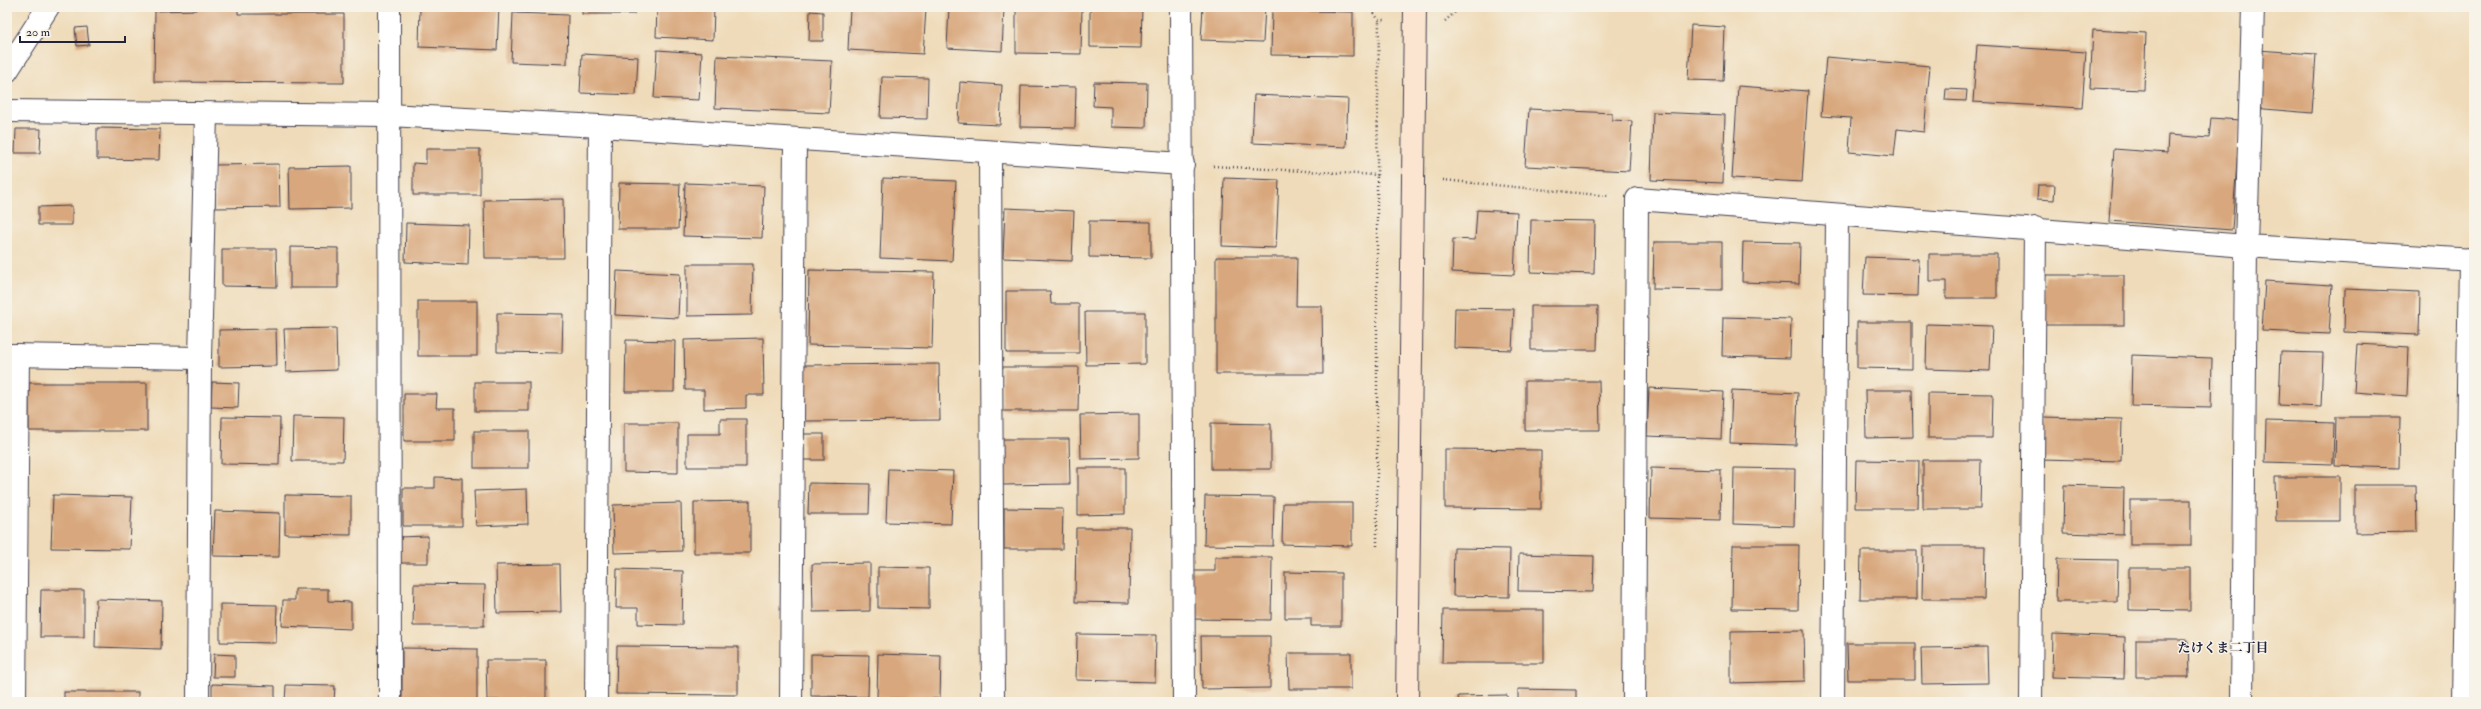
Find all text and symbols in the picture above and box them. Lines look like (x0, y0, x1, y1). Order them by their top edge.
scale bar (20, 18, 125, 44)
text: 20 m (26, 25, 51, 40)
district label: たけくま二丁目 (2177, 640, 2269, 656)

